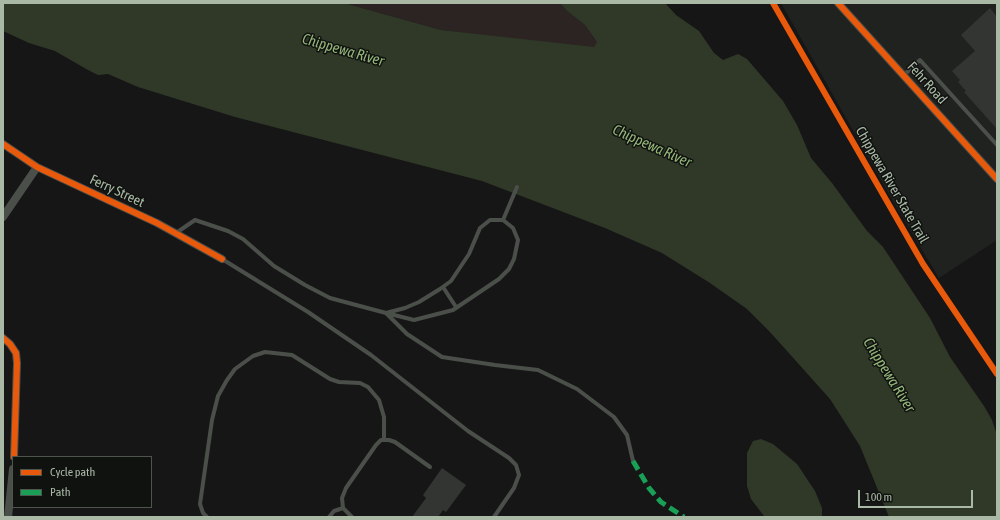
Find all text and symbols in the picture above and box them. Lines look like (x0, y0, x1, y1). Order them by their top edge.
water label: Chippewa River (300, 30, 386, 70)
street label: Fehr Road (904, 58, 950, 108)
water label: Chippewa River (610, 121, 694, 171)
street label: Chippewa River State Trail (852, 124, 932, 246)
street label: Ferry Street (87, 171, 147, 211)
water label: Chippewa River (859, 334, 919, 416)
legend (12, 456, 152, 508)
text: Cycle path (50, 465, 95, 479)
scale bar (860, 482, 975, 508)
text: Path (50, 485, 71, 499)
text: 100 m (865, 490, 892, 504)

